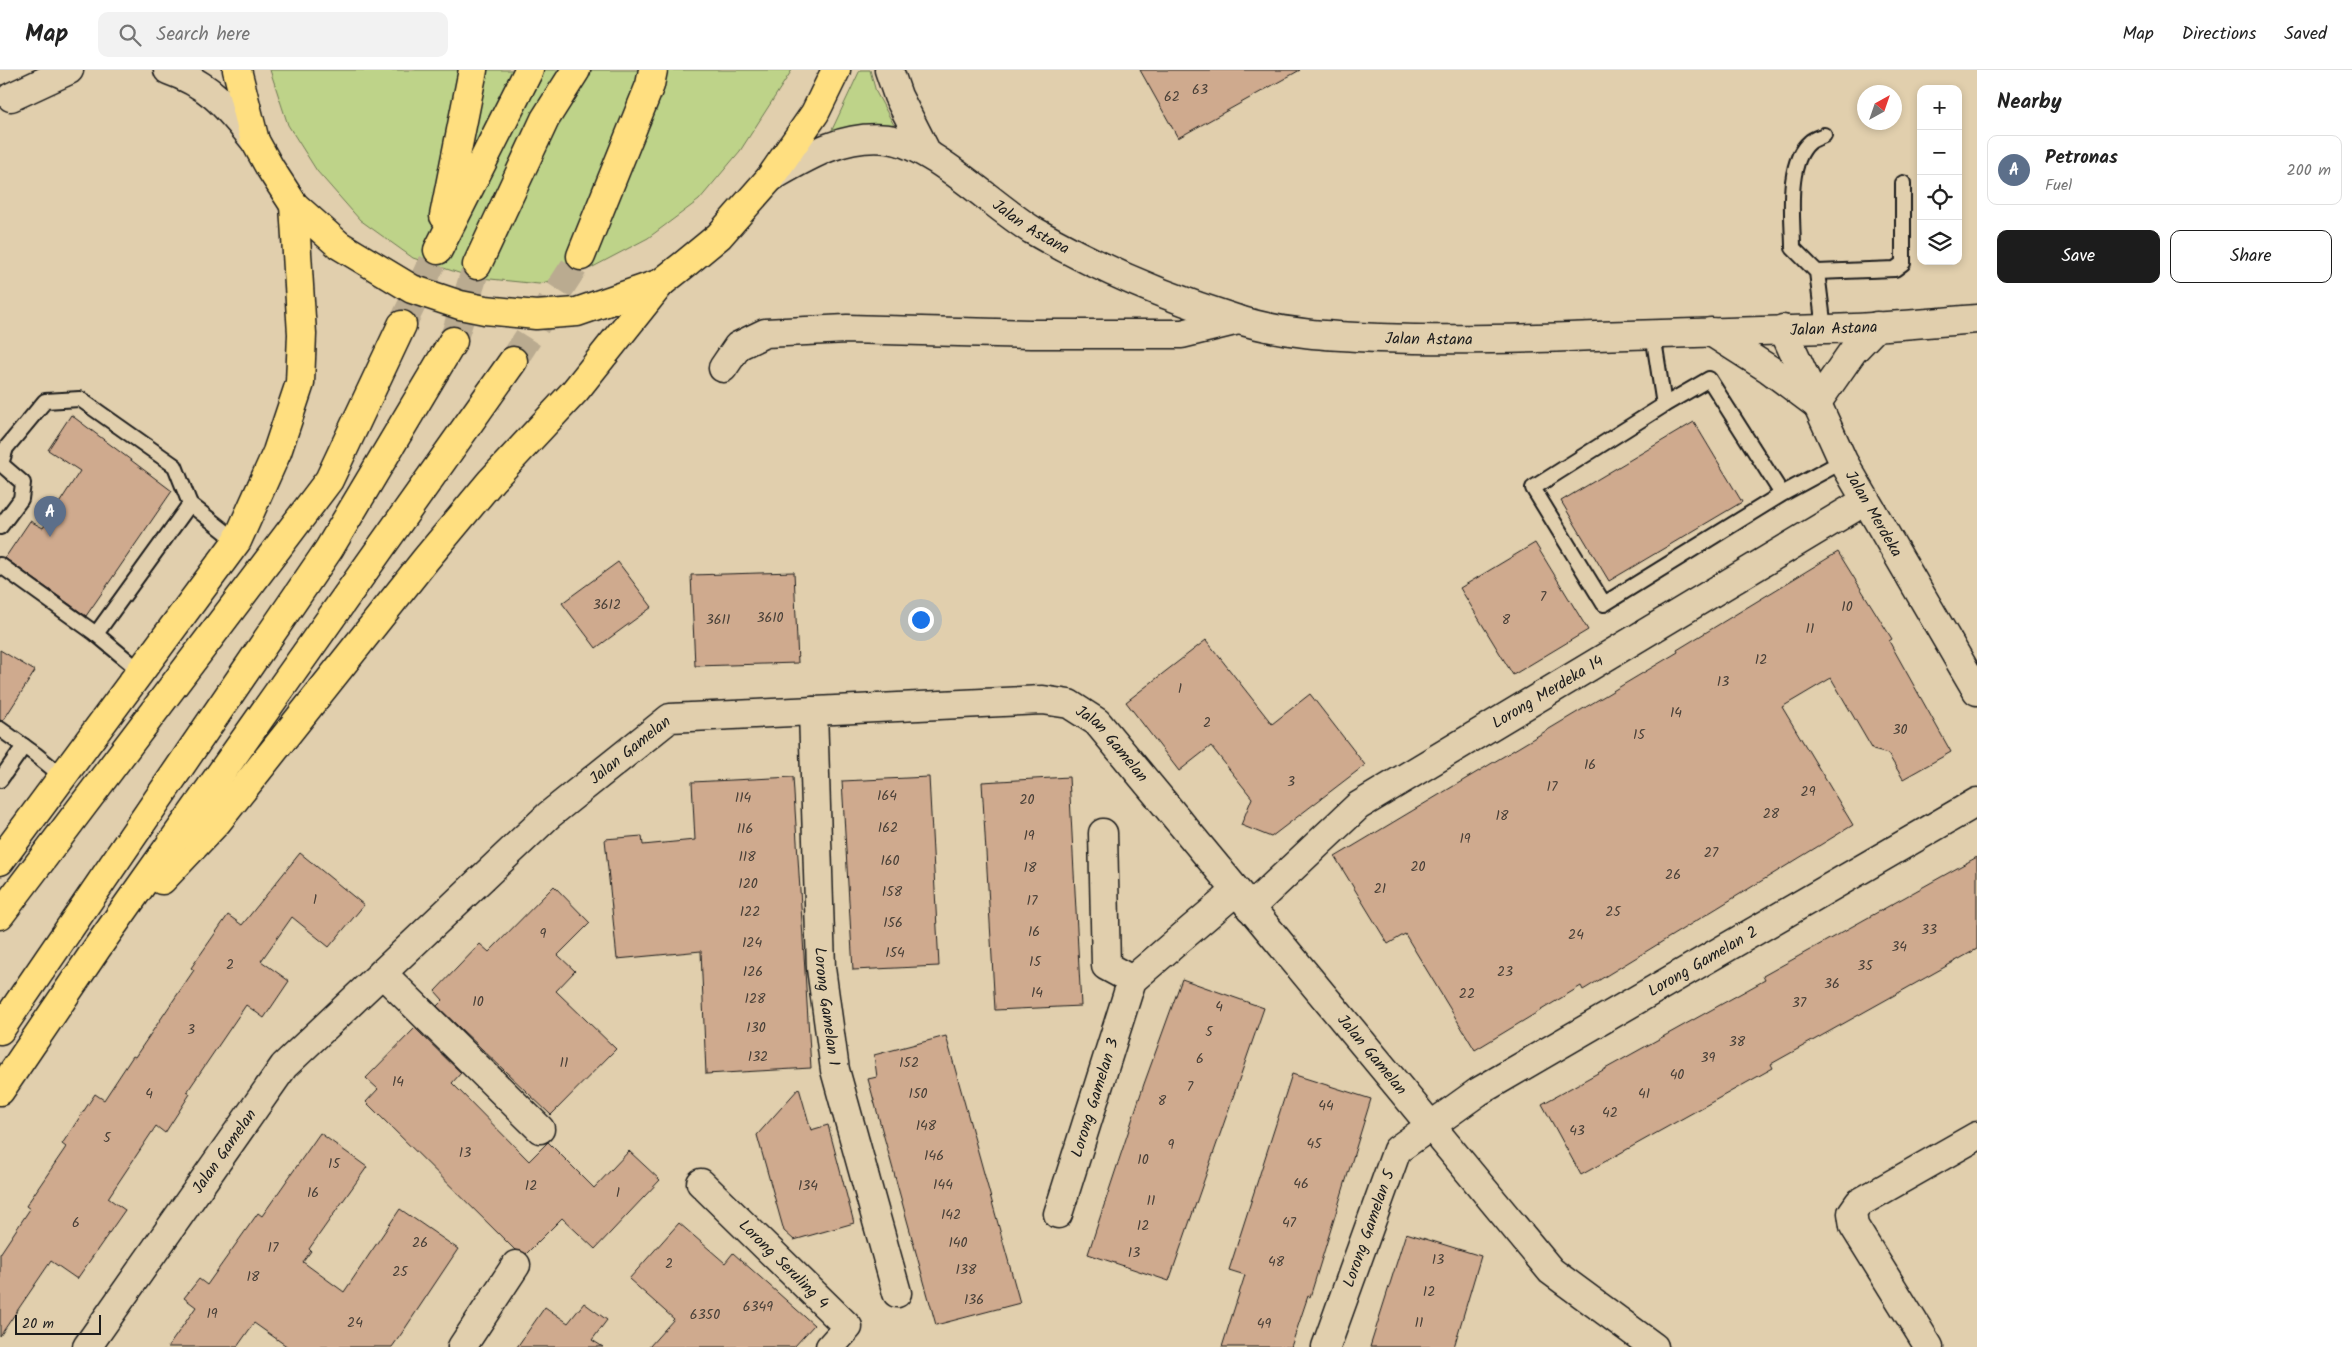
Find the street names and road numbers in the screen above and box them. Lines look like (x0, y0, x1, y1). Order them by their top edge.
street label: Jalan Astana (987, 193, 1074, 261)
street label: Jalan Astana (1790, 314, 1878, 343)
street label: Jalan Astana (1385, 326, 1473, 352)
street label: Jalan Merdeka (1839, 466, 1909, 562)
street label: Lorong Merdeka 14 (1487, 648, 1609, 735)
street label: Jalan Gamelan (1070, 699, 1154, 788)
street label: Jalan Gamelan (584, 709, 676, 791)
street label: Lorong Gamelan 2 (1643, 919, 1763, 1003)
street label: Lorong Gamelan 1 (808, 947, 847, 1068)
street label: Jalan Gamelan (1331, 1009, 1413, 1101)
street label: Lorong Gamelan 3 (1064, 1035, 1125, 1161)
street label: Jalan Gamelan (186, 1104, 263, 1199)
street label: Lorong Gamelan 5 (1336, 1165, 1402, 1291)
street label: Lorong Seruling 4 (733, 1214, 835, 1315)

